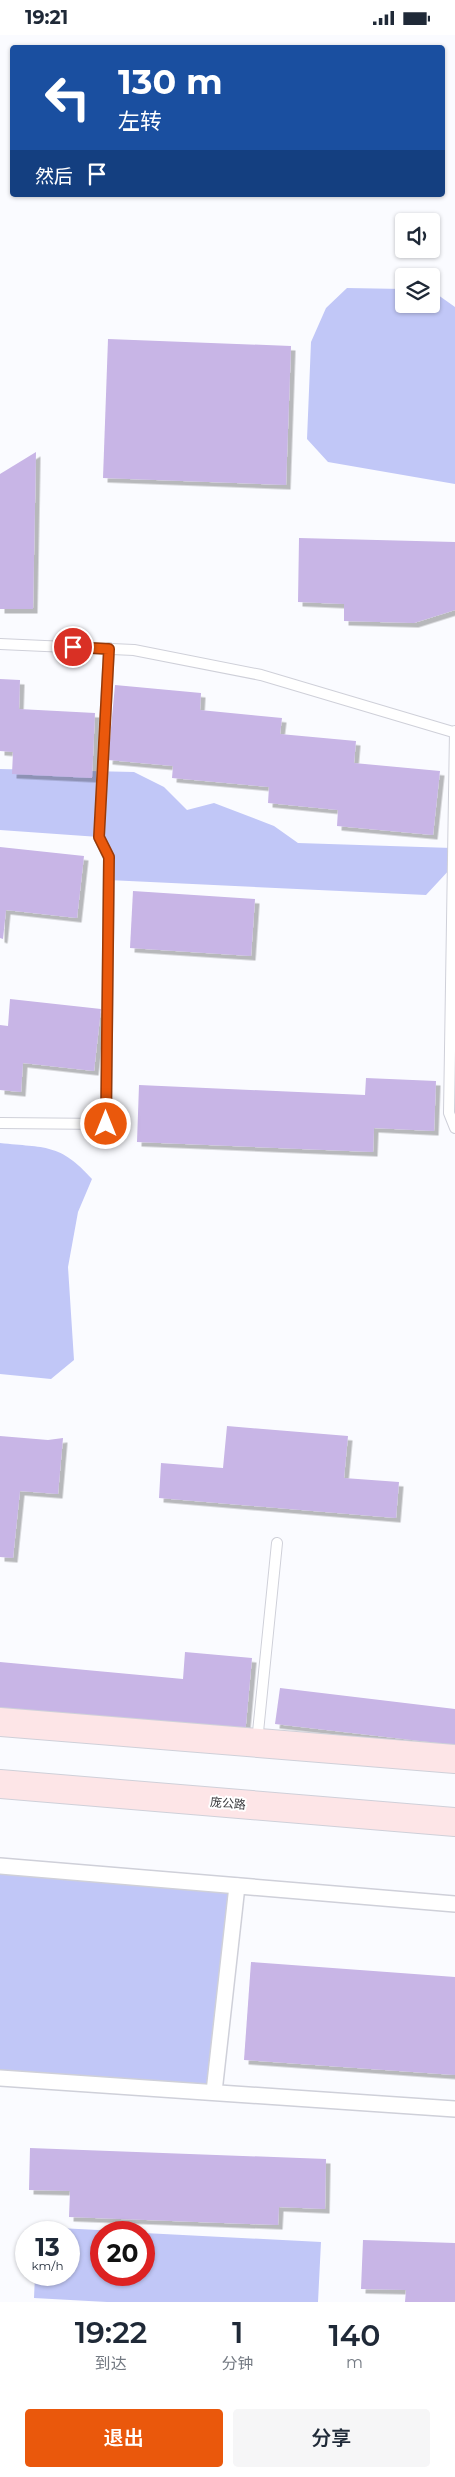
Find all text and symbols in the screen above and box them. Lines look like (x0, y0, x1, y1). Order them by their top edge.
text: 19:21 (25, 6, 68, 29)
text: 130 m (118, 60, 223, 103)
icon: left (35, 65, 100, 130)
text: 左转 (118, 108, 162, 135)
icon: arrive (83, 160, 111, 188)
text: 然后 (35, 165, 73, 188)
map controls (395, 213, 440, 313)
button: sound (395, 213, 440, 258)
button: layers (395, 268, 440, 313)
pin (52, 626, 94, 668)
icon: arrive (59, 633, 87, 661)
position arrow (79, 1097, 131, 1149)
street label: 庞公路 (209, 1794, 247, 1812)
speed limit sign: 20 (90, 2221, 155, 2286)
text: 13 (35, 2232, 60, 2262)
text: km/h (31, 2258, 64, 2273)
text: 19:22 (75, 2314, 147, 2351)
text: 1 (232, 2314, 243, 2351)
text: 140 (328, 2317, 380, 2354)
text: m (346, 2353, 363, 2372)
text: 到达 (95, 2354, 127, 2373)
text: 分钟 (222, 2354, 254, 2373)
button: 退出 (25, 2409, 223, 2467)
button: 分享 (233, 2409, 430, 2467)

